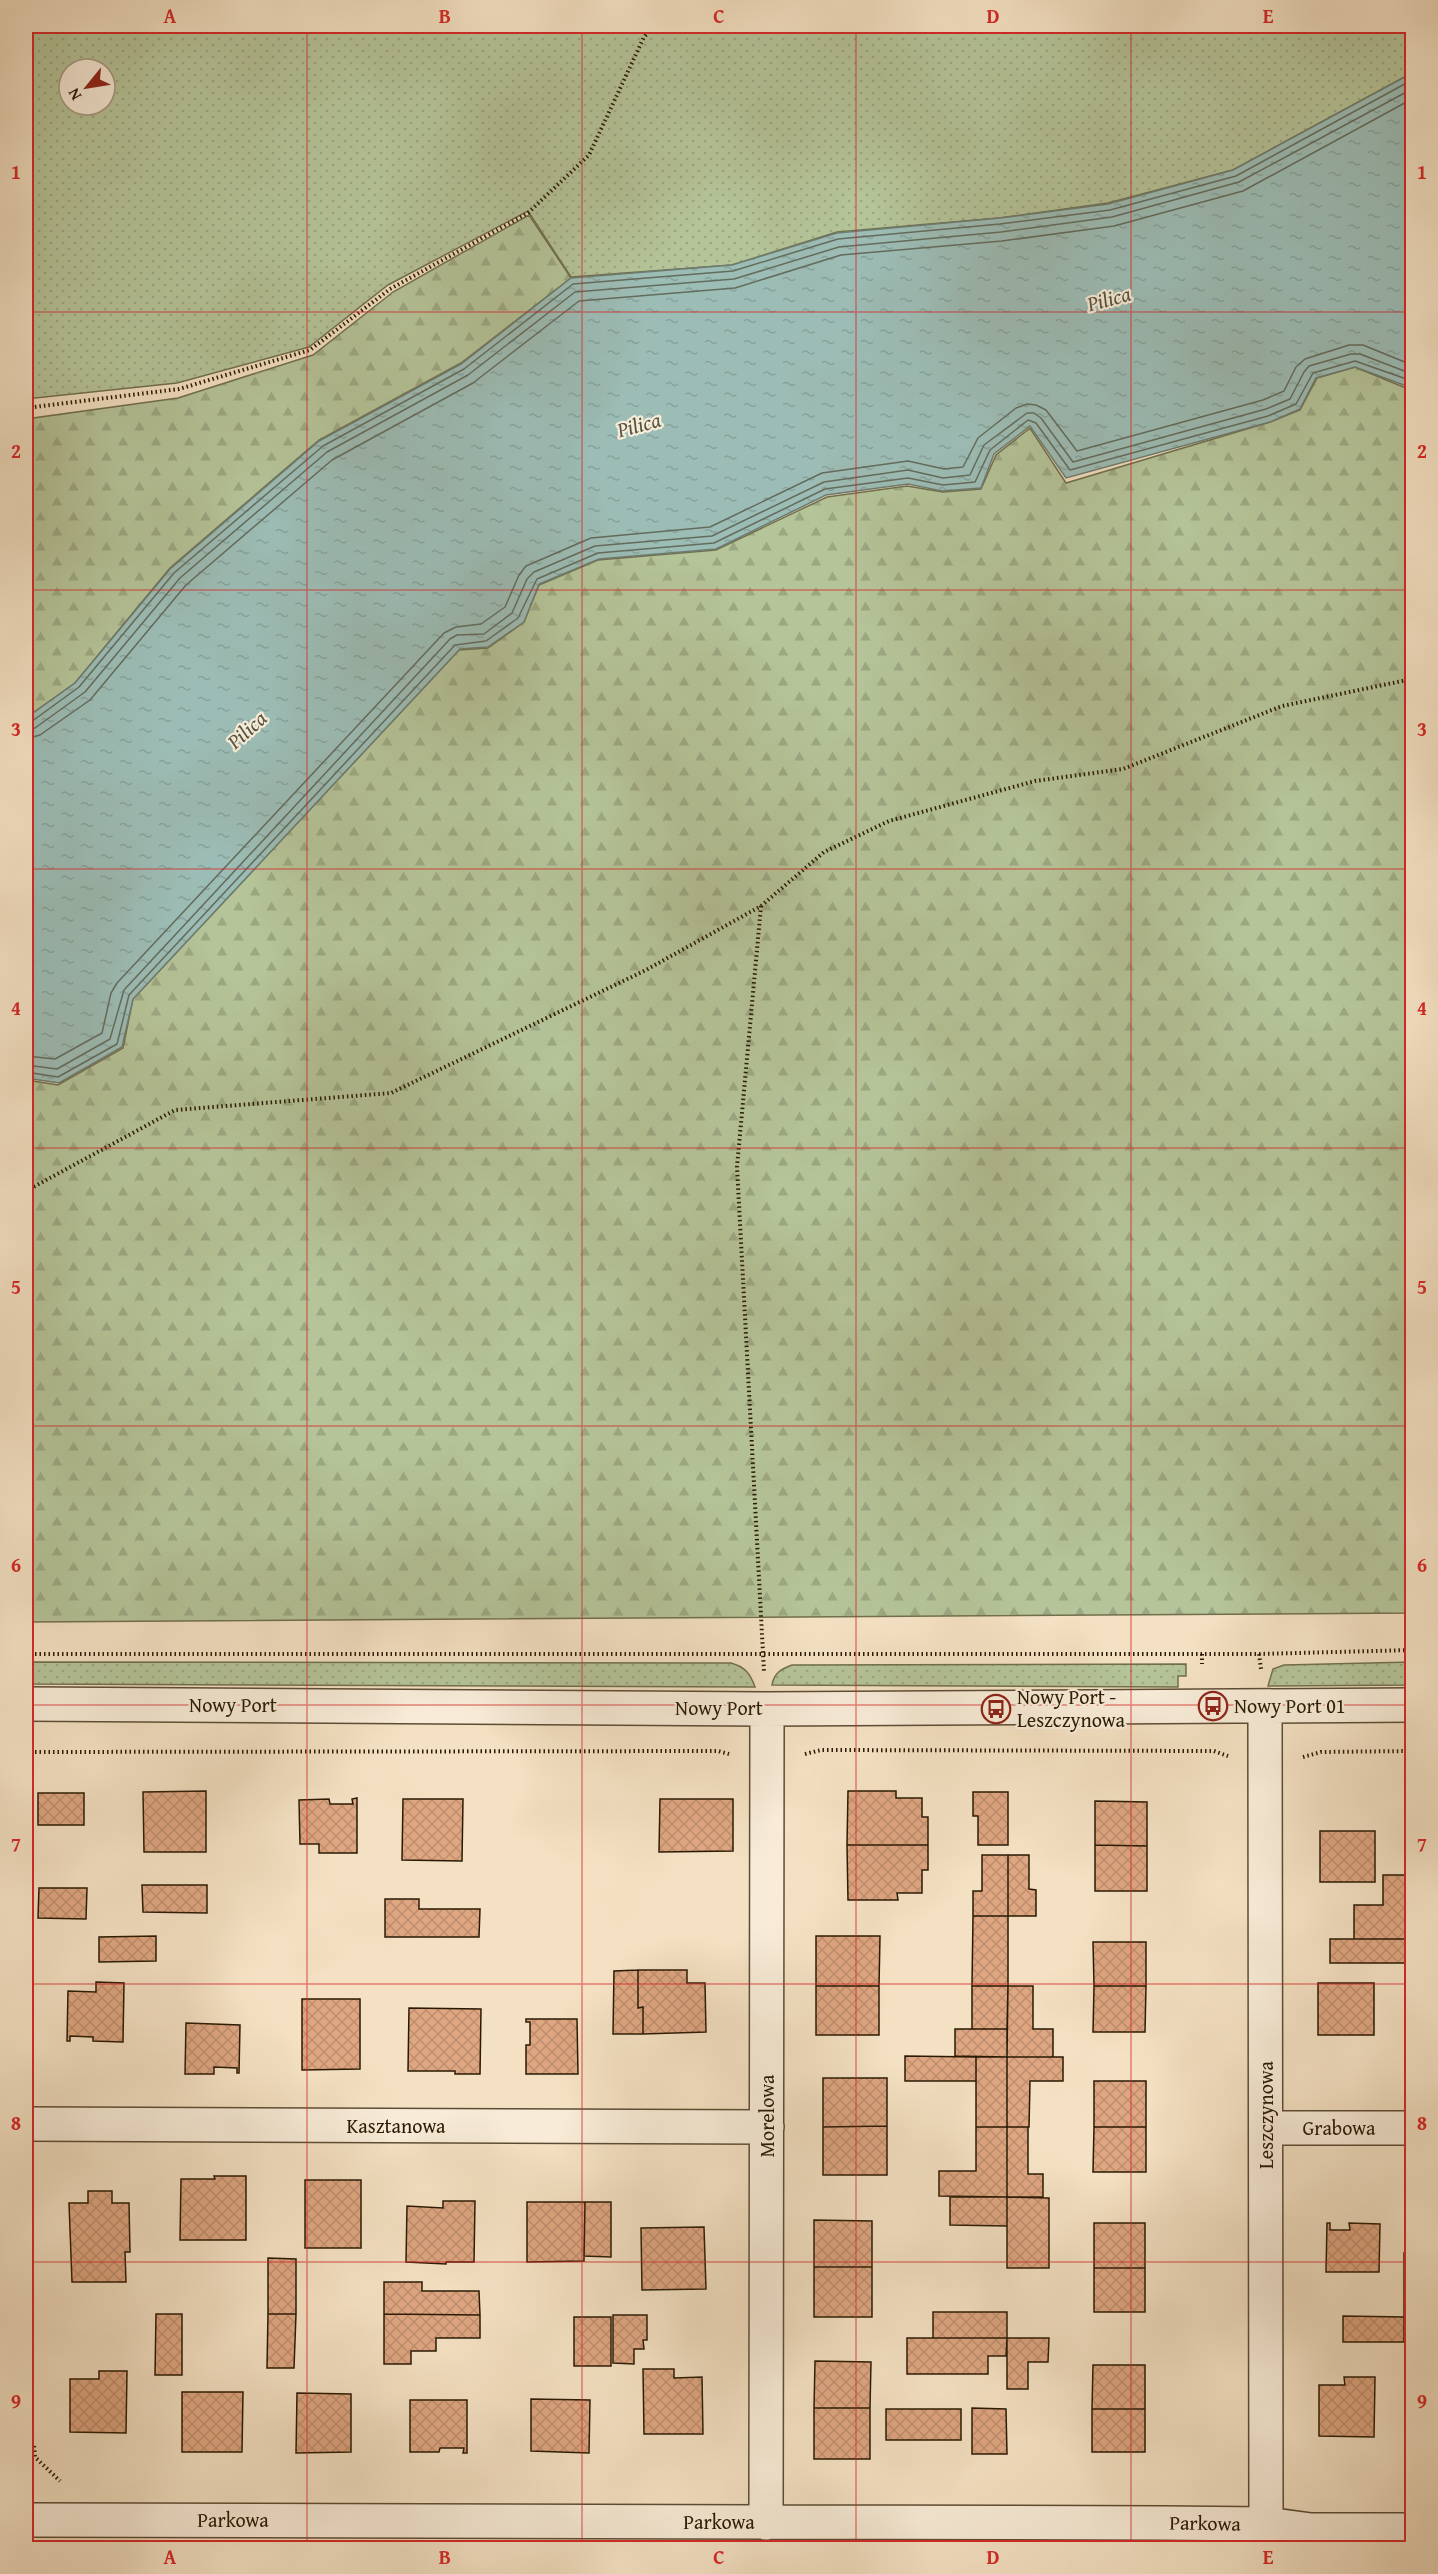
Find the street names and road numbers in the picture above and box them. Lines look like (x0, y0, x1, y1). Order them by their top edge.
street label: Nowy Port (189, 1690, 277, 1719)
street label: Nowy Port (675, 1693, 763, 1722)
street label: Leszczynowa (1251, 2061, 1280, 2169)
street label: Morelowa (752, 2074, 781, 2157)
street label: Kasztanowa (347, 2111, 446, 2140)
street label: Grabowa (1303, 2113, 1376, 2142)
street label: Parkowa (197, 2505, 269, 2534)
street label: Parkowa (683, 2507, 755, 2536)
street label: Parkowa (1169, 2507, 1242, 2538)

